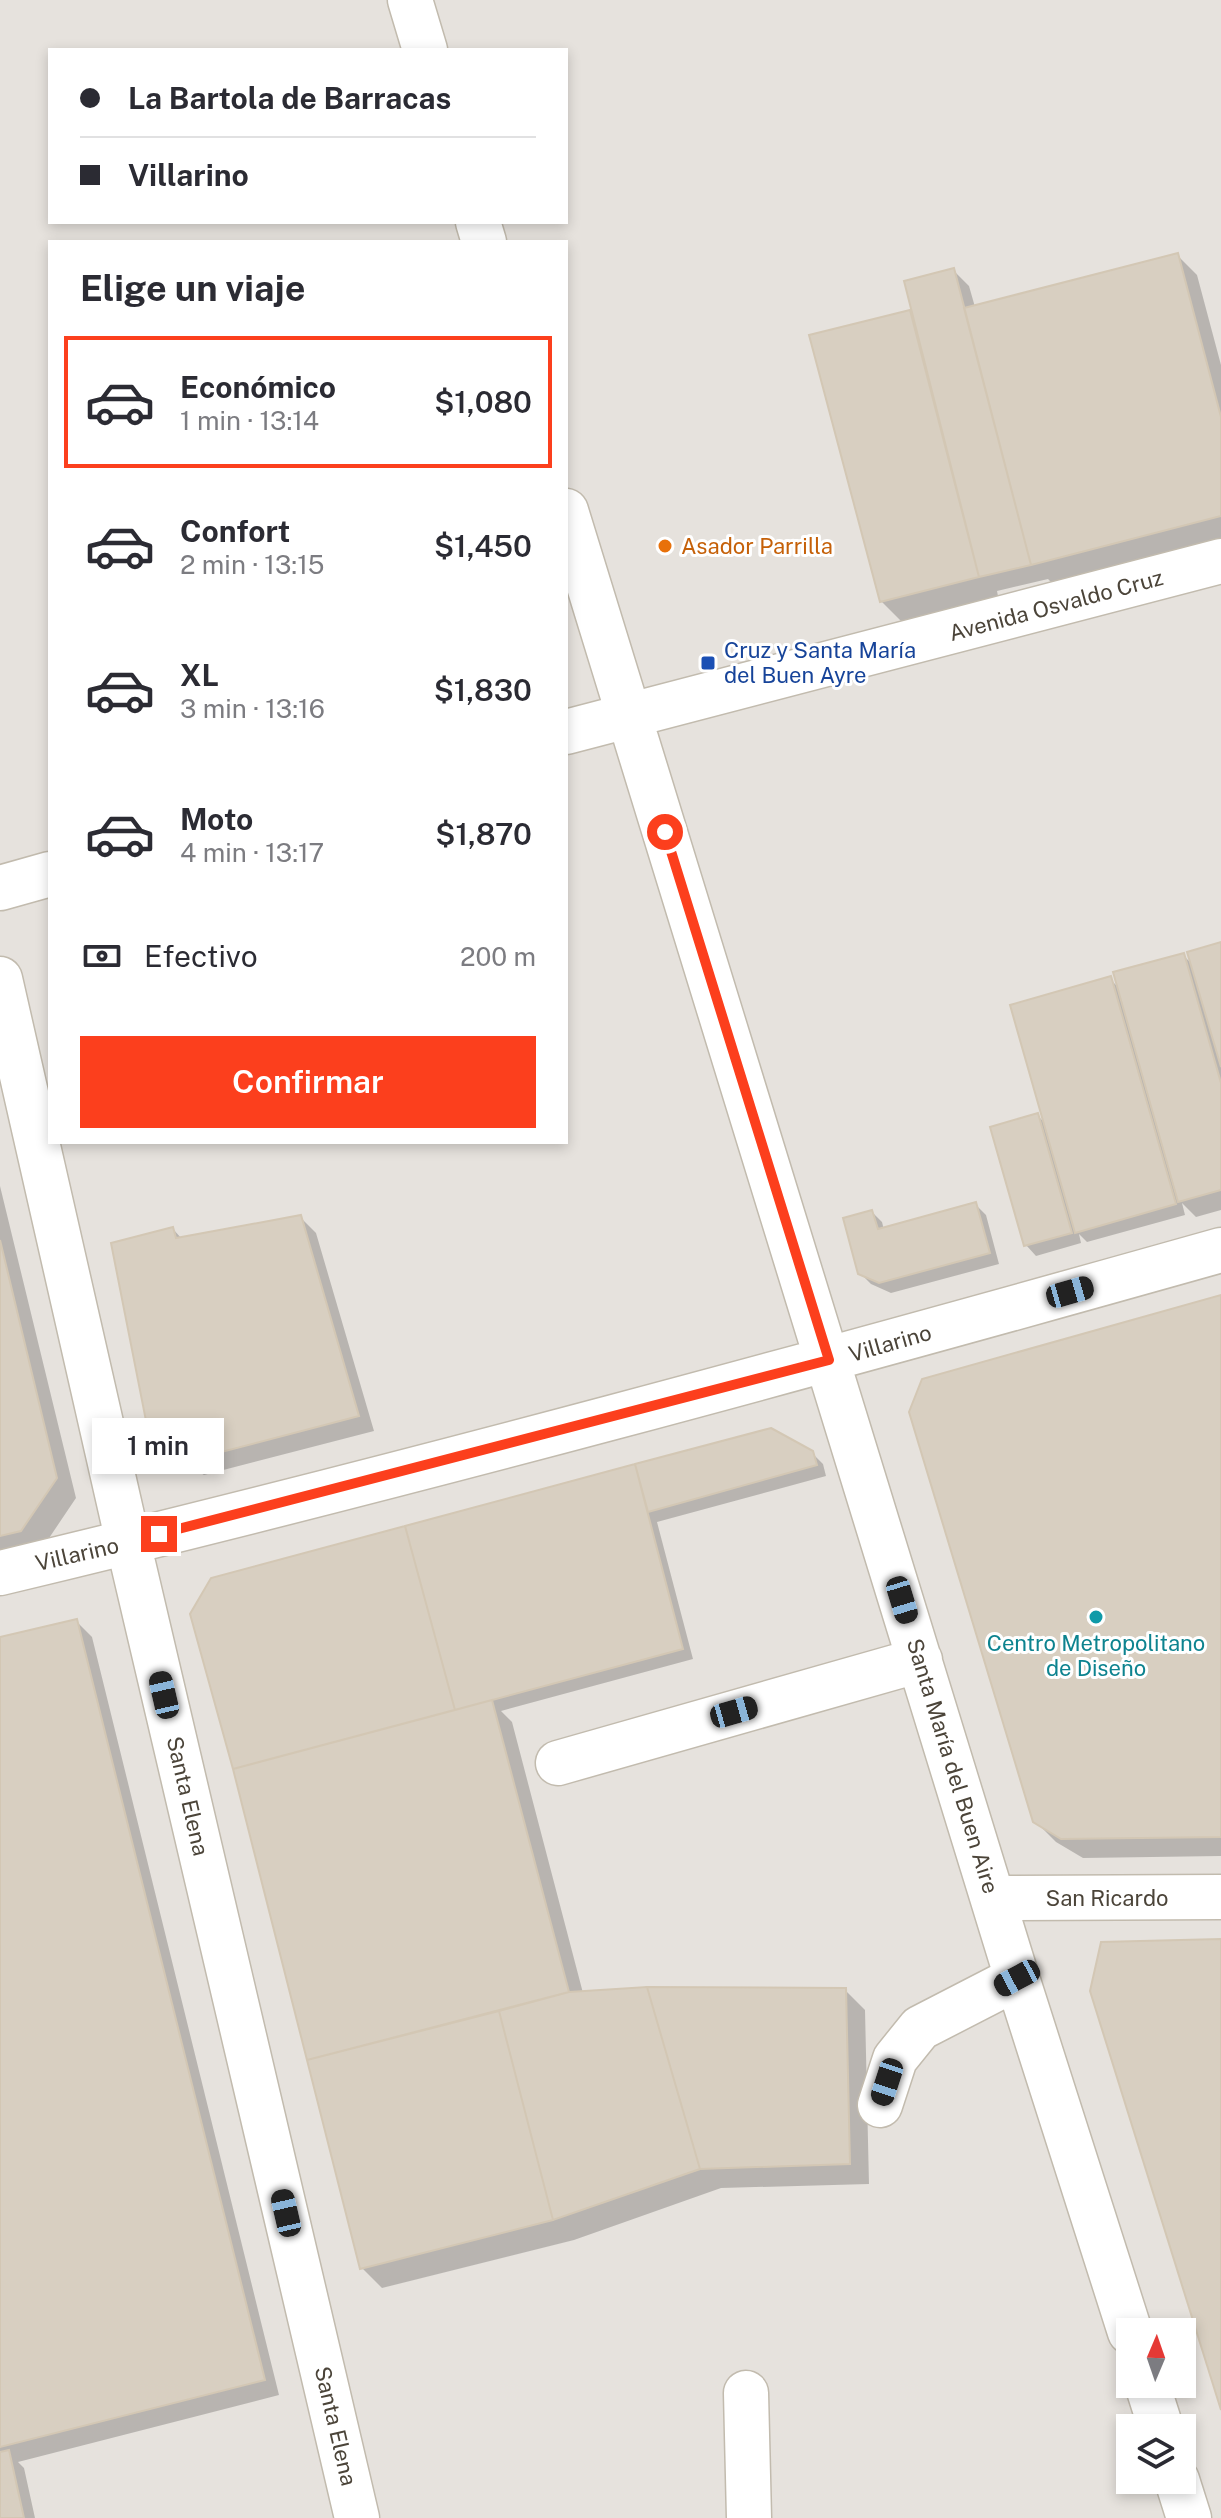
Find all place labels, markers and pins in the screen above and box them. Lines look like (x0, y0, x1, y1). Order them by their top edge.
place label: Asador Parrilla (681, 533, 833, 559)
marker: Asador Parrilla (656, 537, 674, 555)
place label: Cruz y Santa María del Buen Ayre (724, 637, 916, 688)
marker: Cruz y Santa María del Buen Ayre (699, 654, 717, 672)
marker: Centro Metropolitano de Diseño (1087, 1608, 1105, 1626)
place label: Centro Metropolitano de Diseño (987, 1630, 1205, 1681)

